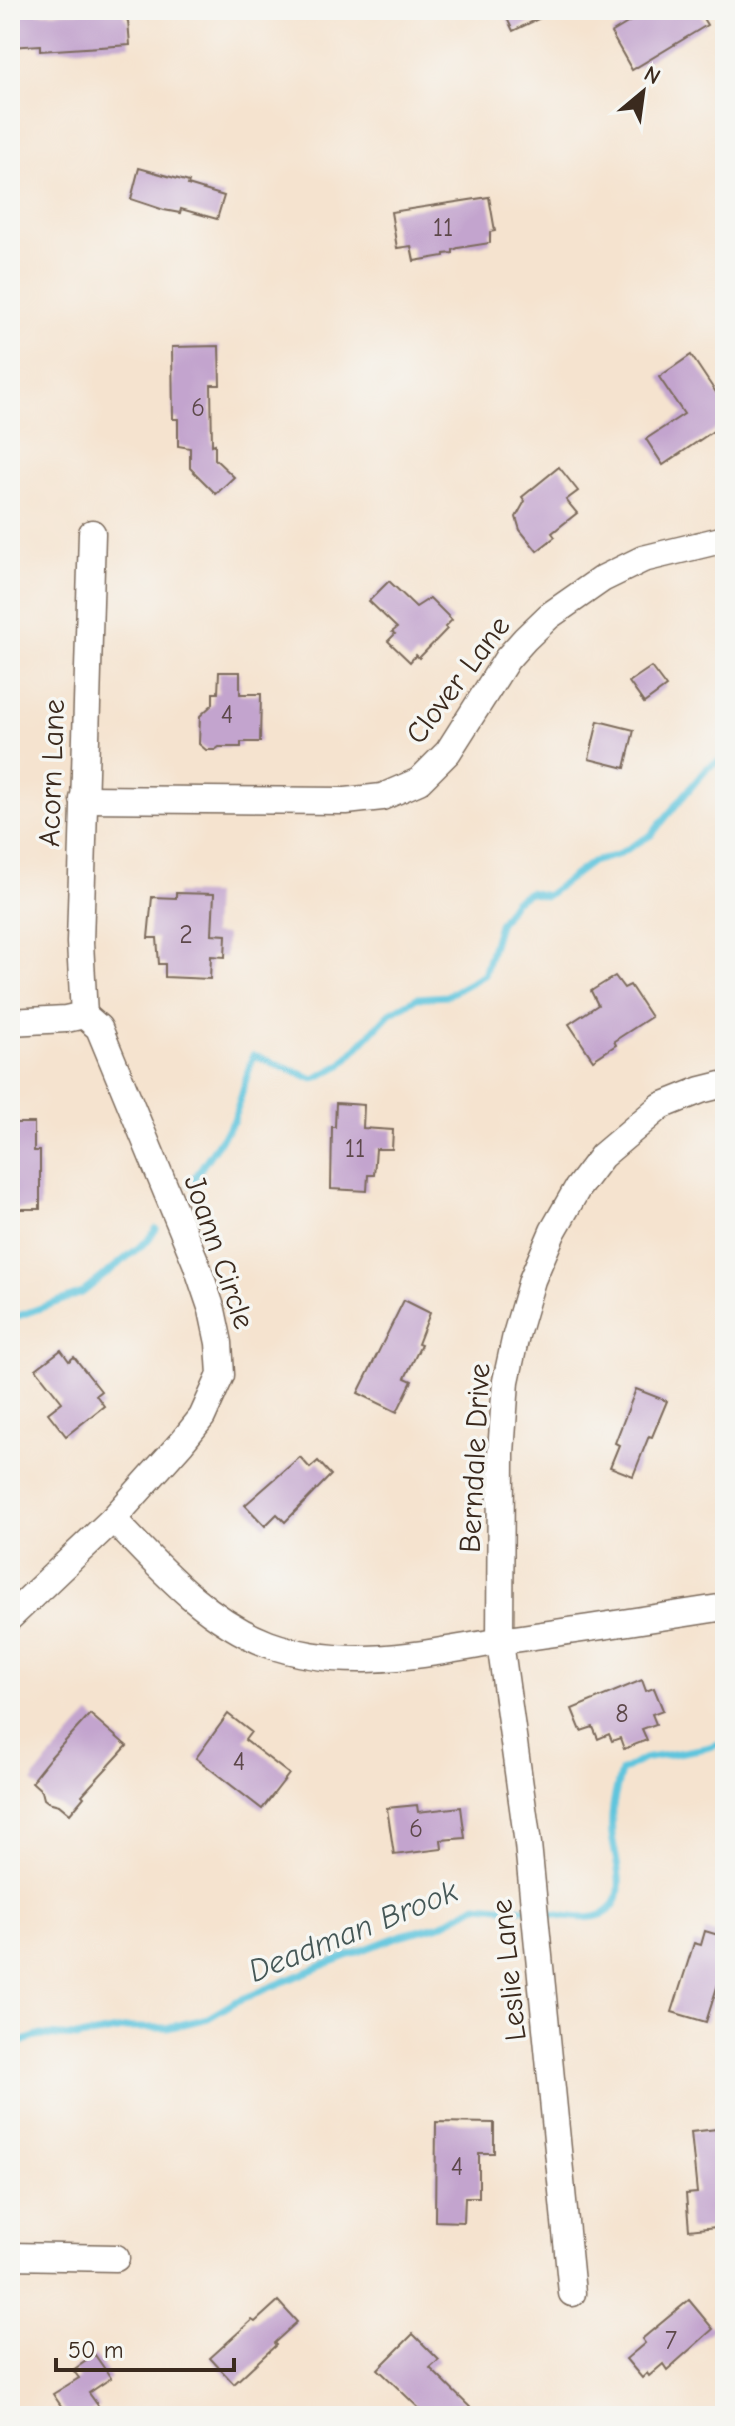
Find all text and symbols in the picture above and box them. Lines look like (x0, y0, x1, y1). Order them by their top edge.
north arrow (603, 52, 683, 132)
text: N (640, 61, 665, 90)
house number: 11 (433, 213, 453, 243)
house number: 6 (191, 393, 205, 423)
street label: Clover Lane (399, 609, 517, 751)
street label: Acorn Lane (32, 698, 72, 848)
house number: 4 (221, 700, 233, 730)
house number: 2 (179, 920, 193, 950)
house number: 11 (345, 1134, 365, 1164)
street label: Joann Circle (176, 1170, 262, 1334)
street label: Berndale Drive (453, 1362, 497, 1554)
house number: 8 (615, 1699, 629, 1729)
house number: 4 (233, 1747, 245, 1777)
house number: 6 (409, 1814, 423, 1844)
water label: Deadman Brook (243, 1872, 463, 1990)
street label: Leslie Lane (484, 1898, 534, 2042)
house number: 4 (451, 2152, 463, 2182)
scale bar (56, 2322, 234, 2372)
house number: 7 (665, 2326, 677, 2356)
text: 50 m (68, 2336, 124, 2364)

